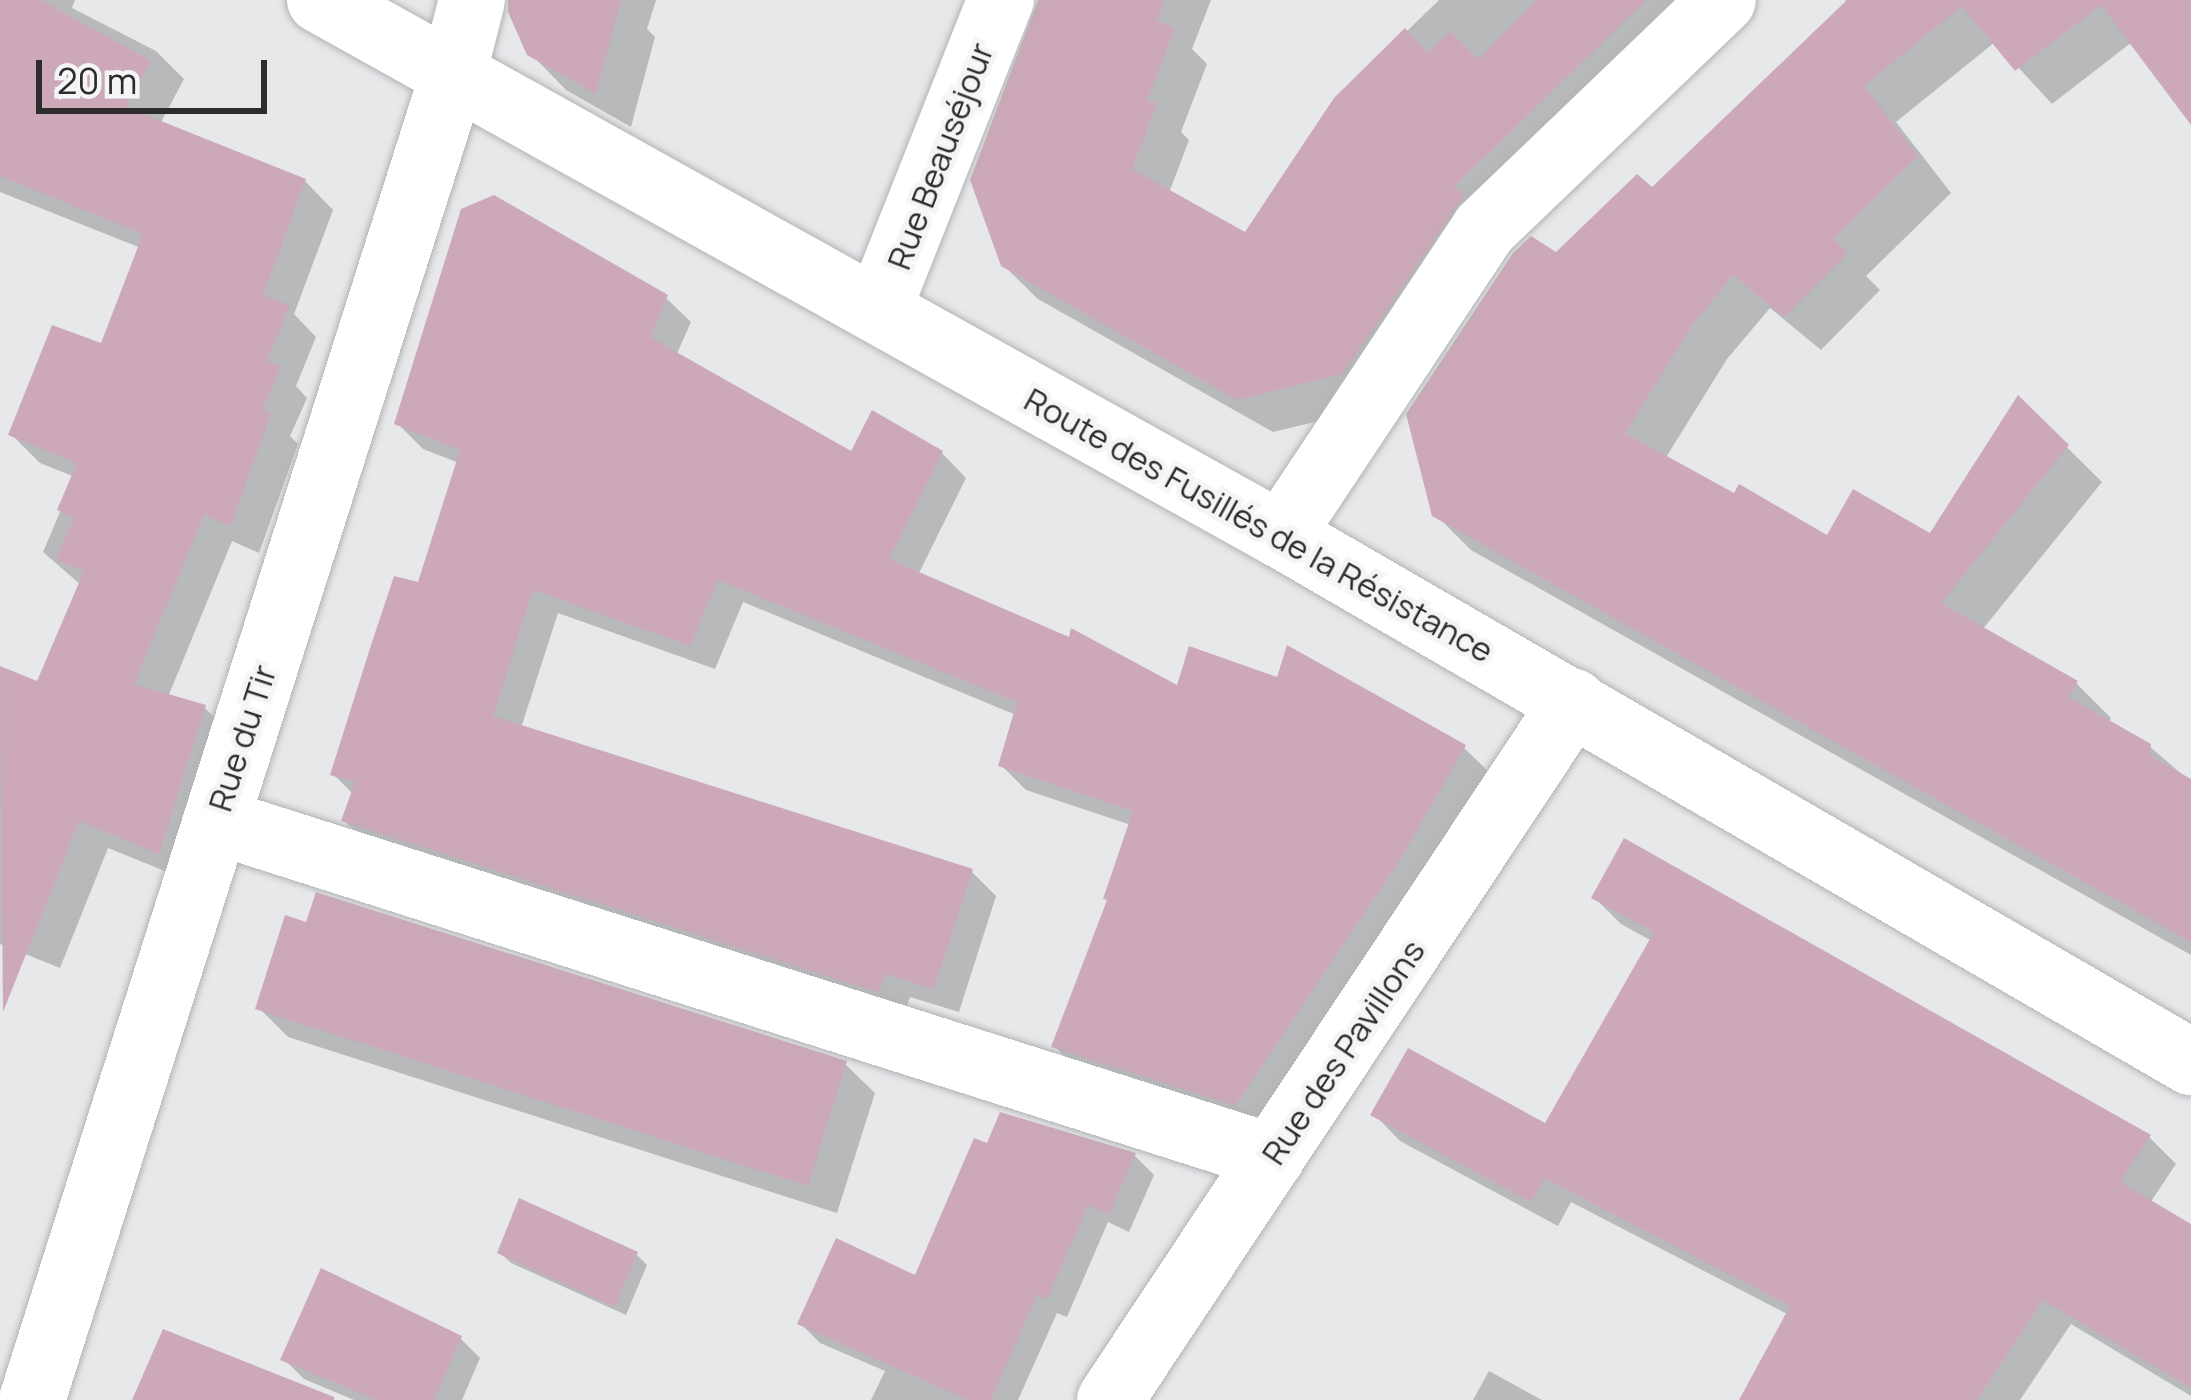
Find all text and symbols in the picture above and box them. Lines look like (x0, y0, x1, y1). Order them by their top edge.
scale bar (42, 36, 273, 110)
street label: Rue Beauséjour (879, 37, 1001, 275)
text: 20 m (57, 56, 137, 105)
street label: Route des Fusillés de la Résistance (1018, 379, 1500, 671)
street label: Rue du Tir (200, 660, 284, 816)
street label: Rue des Pavillons (1253, 932, 1433, 1172)

